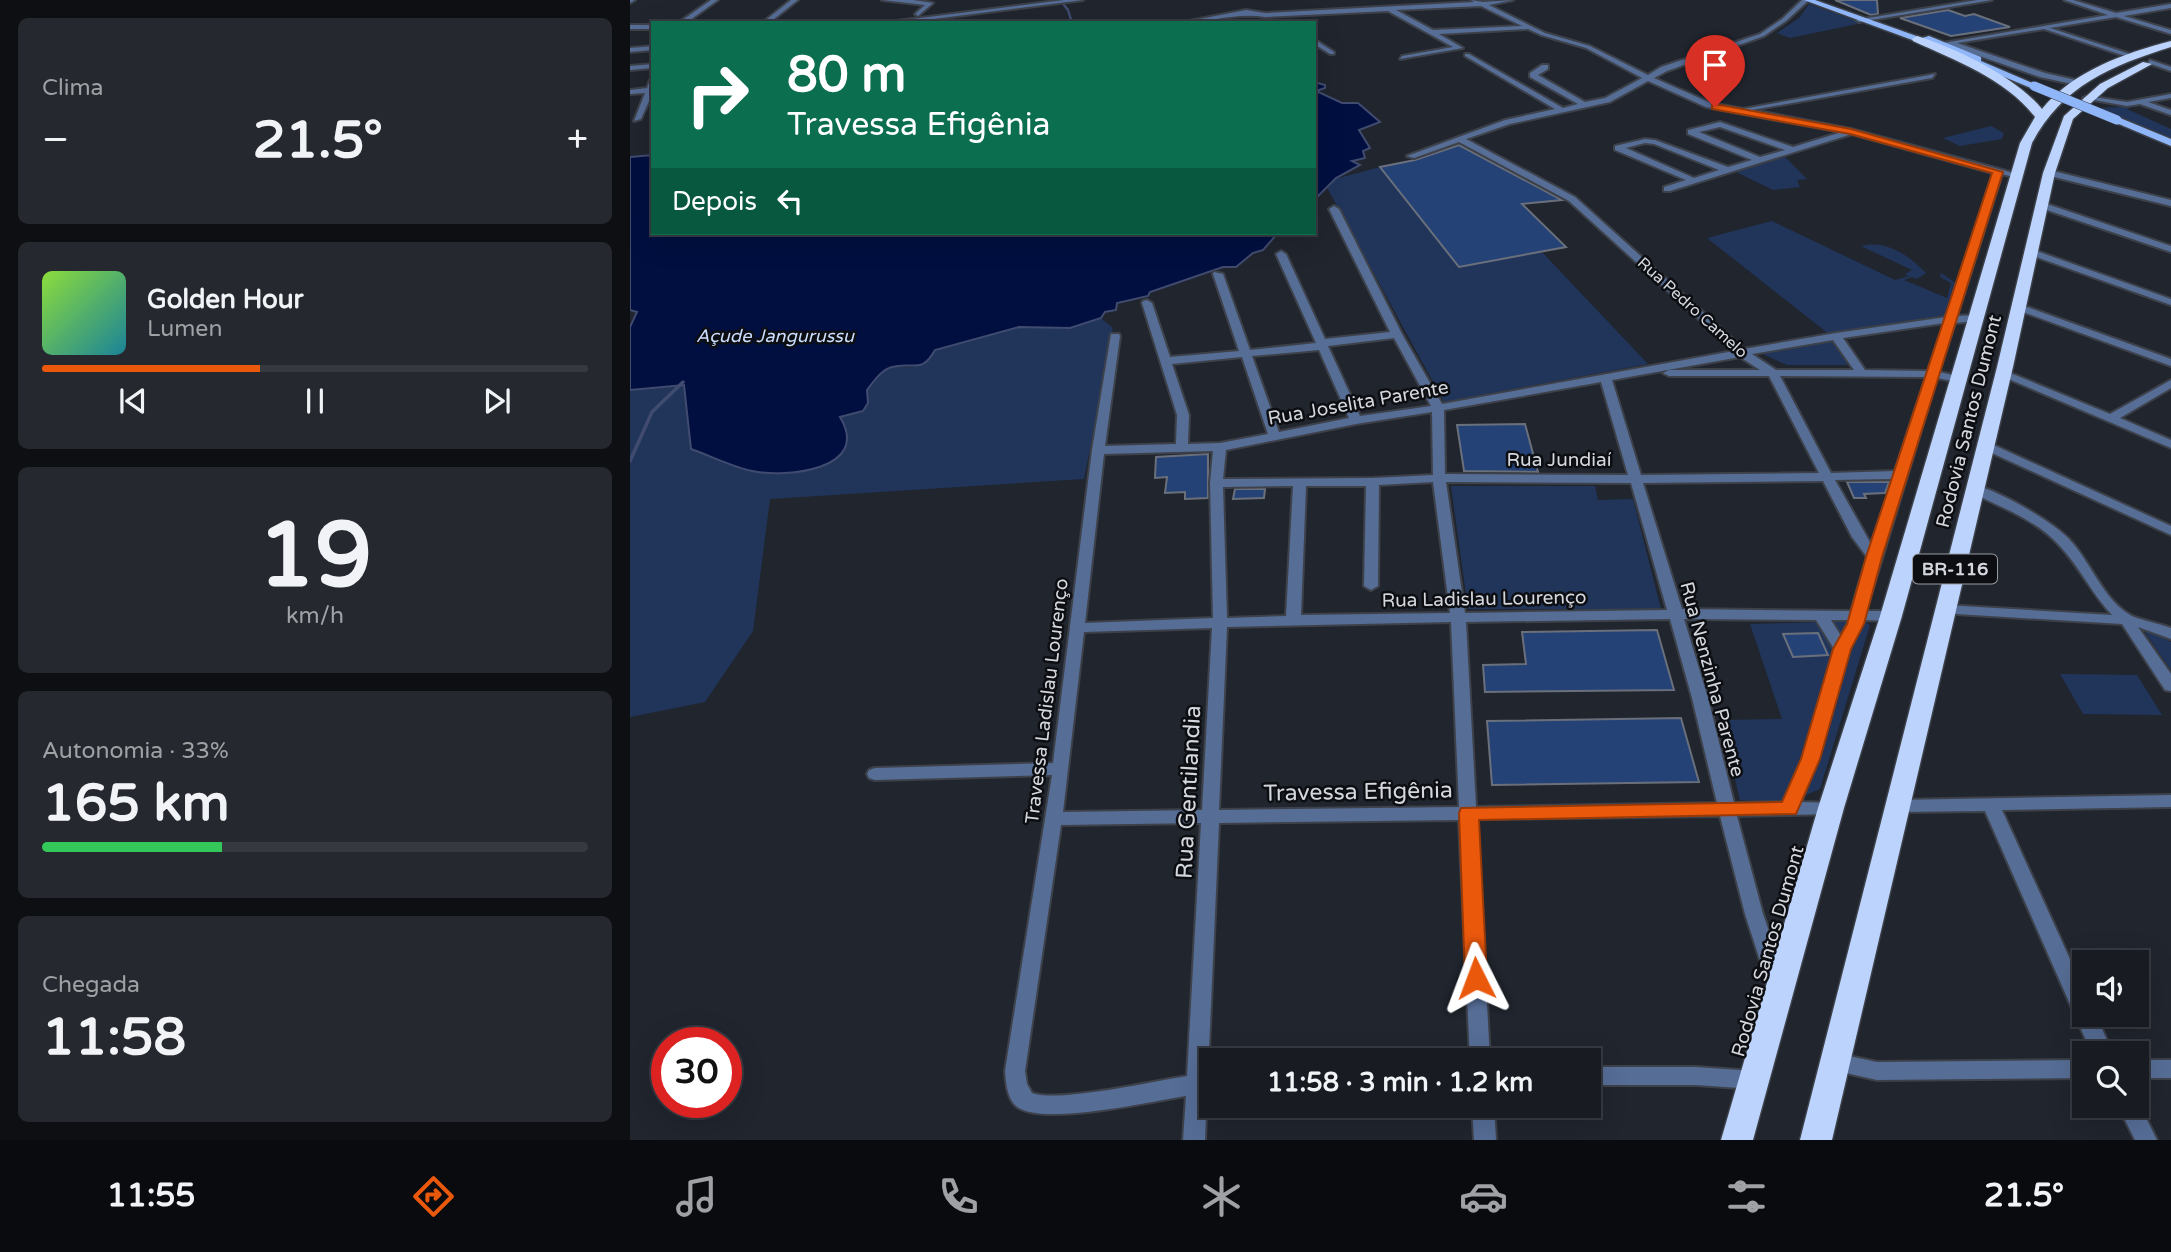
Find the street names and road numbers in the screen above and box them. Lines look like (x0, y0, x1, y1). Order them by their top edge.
street label: Rua Pedro Camelo (1633, 253, 1752, 362)
street label: Rodovia Santos Dumont (1932, 313, 2006, 530)
street label: Rua Joselita Parente (1266, 376, 1450, 430)
street label: Rua Jundiaí (1507, 449, 1612, 471)
road number: BR-116 (1913, 554, 1997, 584)
street label: Travessa Ladislau Lourenço (1021, 577, 1073, 825)
street label: Rua Nenzinha Parente (1675, 579, 1749, 779)
street label: Rua Ladislau Lourenço (1381, 586, 1587, 612)
street label: Rua Gentilandia (1170, 705, 1208, 880)
street label: Travessa Efigênia (1263, 776, 1453, 808)
street label: Rodovia Santos Dumont (1727, 843, 1809, 1059)

